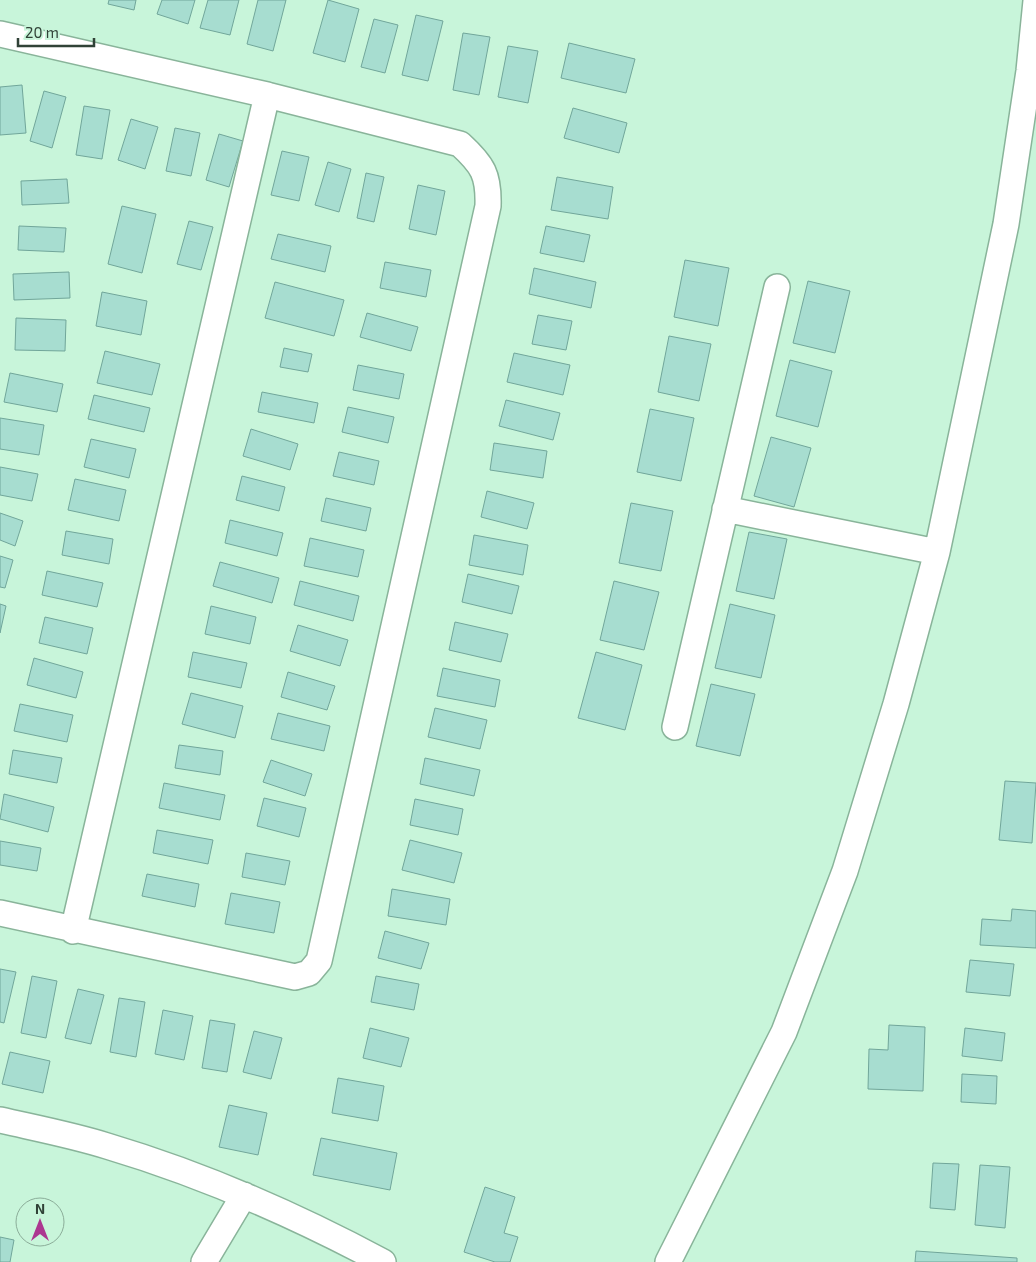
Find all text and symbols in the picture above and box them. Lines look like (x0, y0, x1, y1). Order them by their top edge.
scale bar (18, 15, 94, 47)
text: 20 m (25, 23, 59, 41)
north arrow (15, 1197, 65, 1247)
text: N (35, 1200, 45, 1217)

